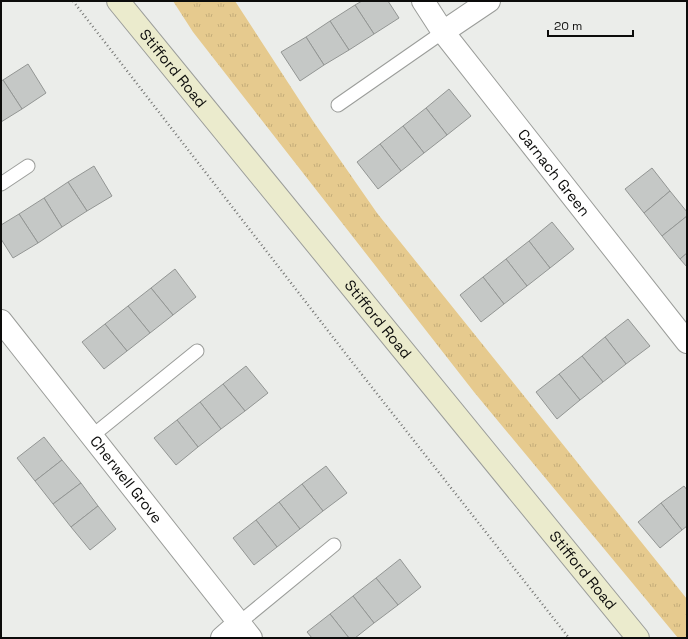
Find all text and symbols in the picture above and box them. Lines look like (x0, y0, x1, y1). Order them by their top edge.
scale bar (548, 12, 633, 38)
text: 20 m (554, 18, 582, 34)
street label: Stifford Road (136, 25, 211, 111)
street label: Carnach Green (514, 125, 594, 220)
street label: Stifford Road (341, 276, 416, 362)
street label: Cherwell Grove (86, 432, 167, 527)
street label: Stifford Road (545, 527, 621, 613)

